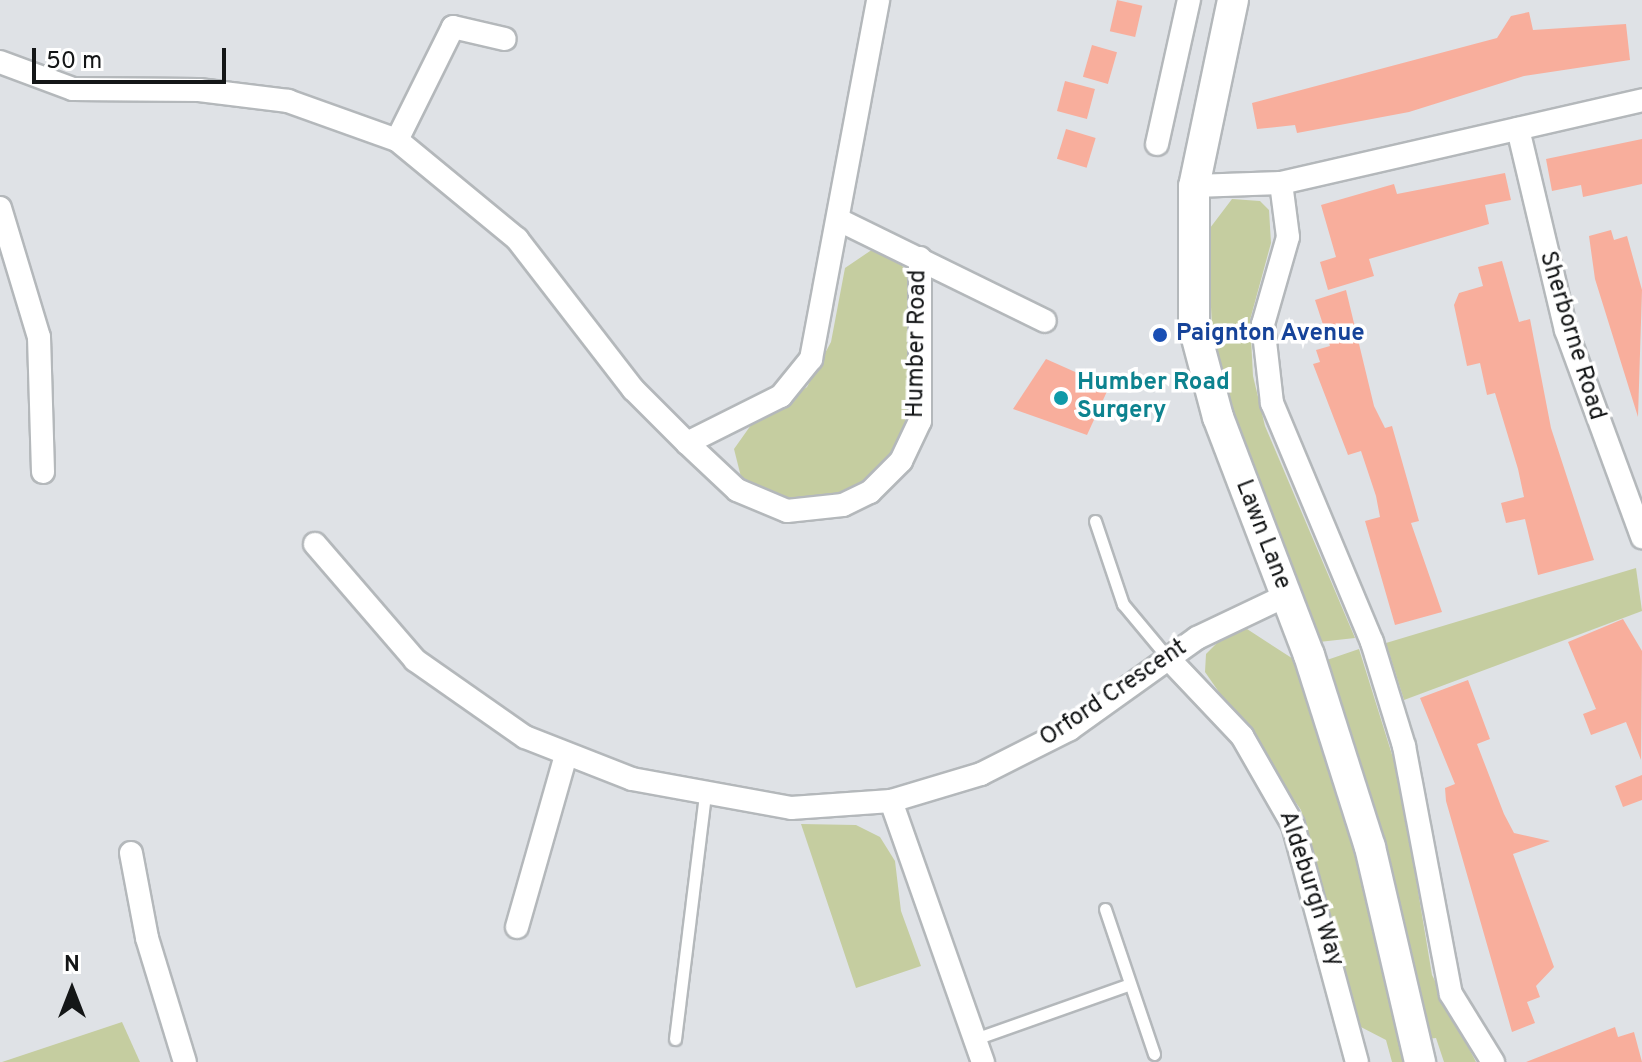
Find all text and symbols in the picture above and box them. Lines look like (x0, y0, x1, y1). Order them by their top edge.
scale bar (36, 32, 230, 82)
text: 50 m (46, 47, 102, 77)
street label: Sherborne Road (1532, 248, 1610, 424)
street label: Humber Road (902, 270, 934, 418)
place label: Paignton Avenue (1176, 321, 1365, 349)
marker: Paignton Avenue (1151, 326, 1169, 344)
place label: Humber Road Surgery (1077, 370, 1230, 426)
marker: Humber Road Surgery (1052, 389, 1070, 407)
street label: Lawn Lane (1228, 476, 1296, 594)
street label: Orford Crescent (1035, 634, 1193, 754)
street label: Aldeburgh Way (1271, 807, 1349, 971)
north arrow (32, 950, 112, 1030)
text: N (64, 952, 80, 979)

